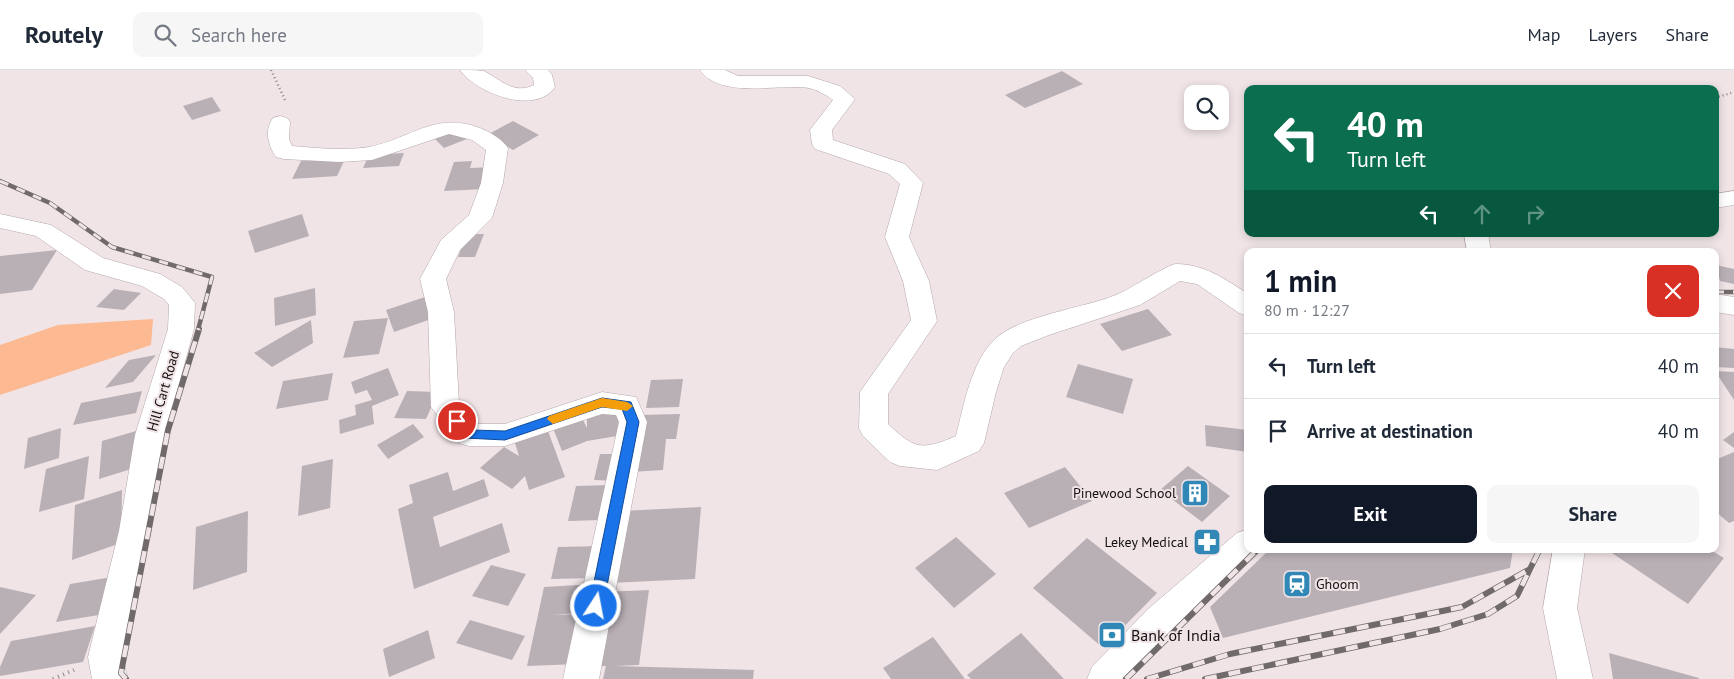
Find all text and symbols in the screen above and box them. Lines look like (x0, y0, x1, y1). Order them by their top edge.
search box (133, 12, 483, 57)
text: Routely (25, 19, 103, 50)
icon: search (151, 21, 179, 49)
text: Search here (191, 23, 287, 47)
text: Map (1528, 23, 1560, 46)
text: Layers (1588, 23, 1637, 46)
text: Share (1665, 23, 1709, 46)
map controls (1184, 85, 1229, 130)
button: search (1184, 85, 1229, 130)
text: 40 m (1347, 101, 1424, 147)
icon: left (1264, 105, 1329, 170)
text: Turn left (1347, 145, 1426, 173)
icon: left (1415, 200, 1443, 228)
icon: ahead (1468, 200, 1496, 228)
icon: right (1521, 200, 1549, 228)
text: 1 min (1264, 261, 1337, 300)
button: close (1647, 265, 1699, 317)
text: 80 m · 12:27 (1264, 300, 1350, 320)
street label: Hill Cart Road (143, 349, 183, 433)
icon: left (1264, 352, 1292, 380)
text: Turn left (1307, 354, 1376, 378)
text: 40 m (1658, 354, 1699, 378)
pin (436, 400, 478, 442)
icon: arrive (443, 407, 471, 435)
icon: arrive (1264, 417, 1292, 445)
text: Arrive at destination (1307, 419, 1473, 443)
text: 40 m (1658, 419, 1699, 443)
building icon: Pinewood School (1180, 478, 1210, 508)
place label: Pinewood School (1073, 484, 1176, 502)
button: Exit (1264, 485, 1477, 543)
button: Share (1487, 485, 1699, 543)
pharmacy icon: Lekey Medical (1192, 527, 1222, 557)
place label: Lekey Medical (1105, 533, 1188, 551)
station icon: Ghoom (1282, 569, 1312, 599)
place label: Ghoom (1316, 575, 1359, 593)
position arrow (569, 579, 621, 631)
bank icon: Bank of India (1097, 620, 1127, 650)
place label: Bank of India (1131, 625, 1221, 645)

